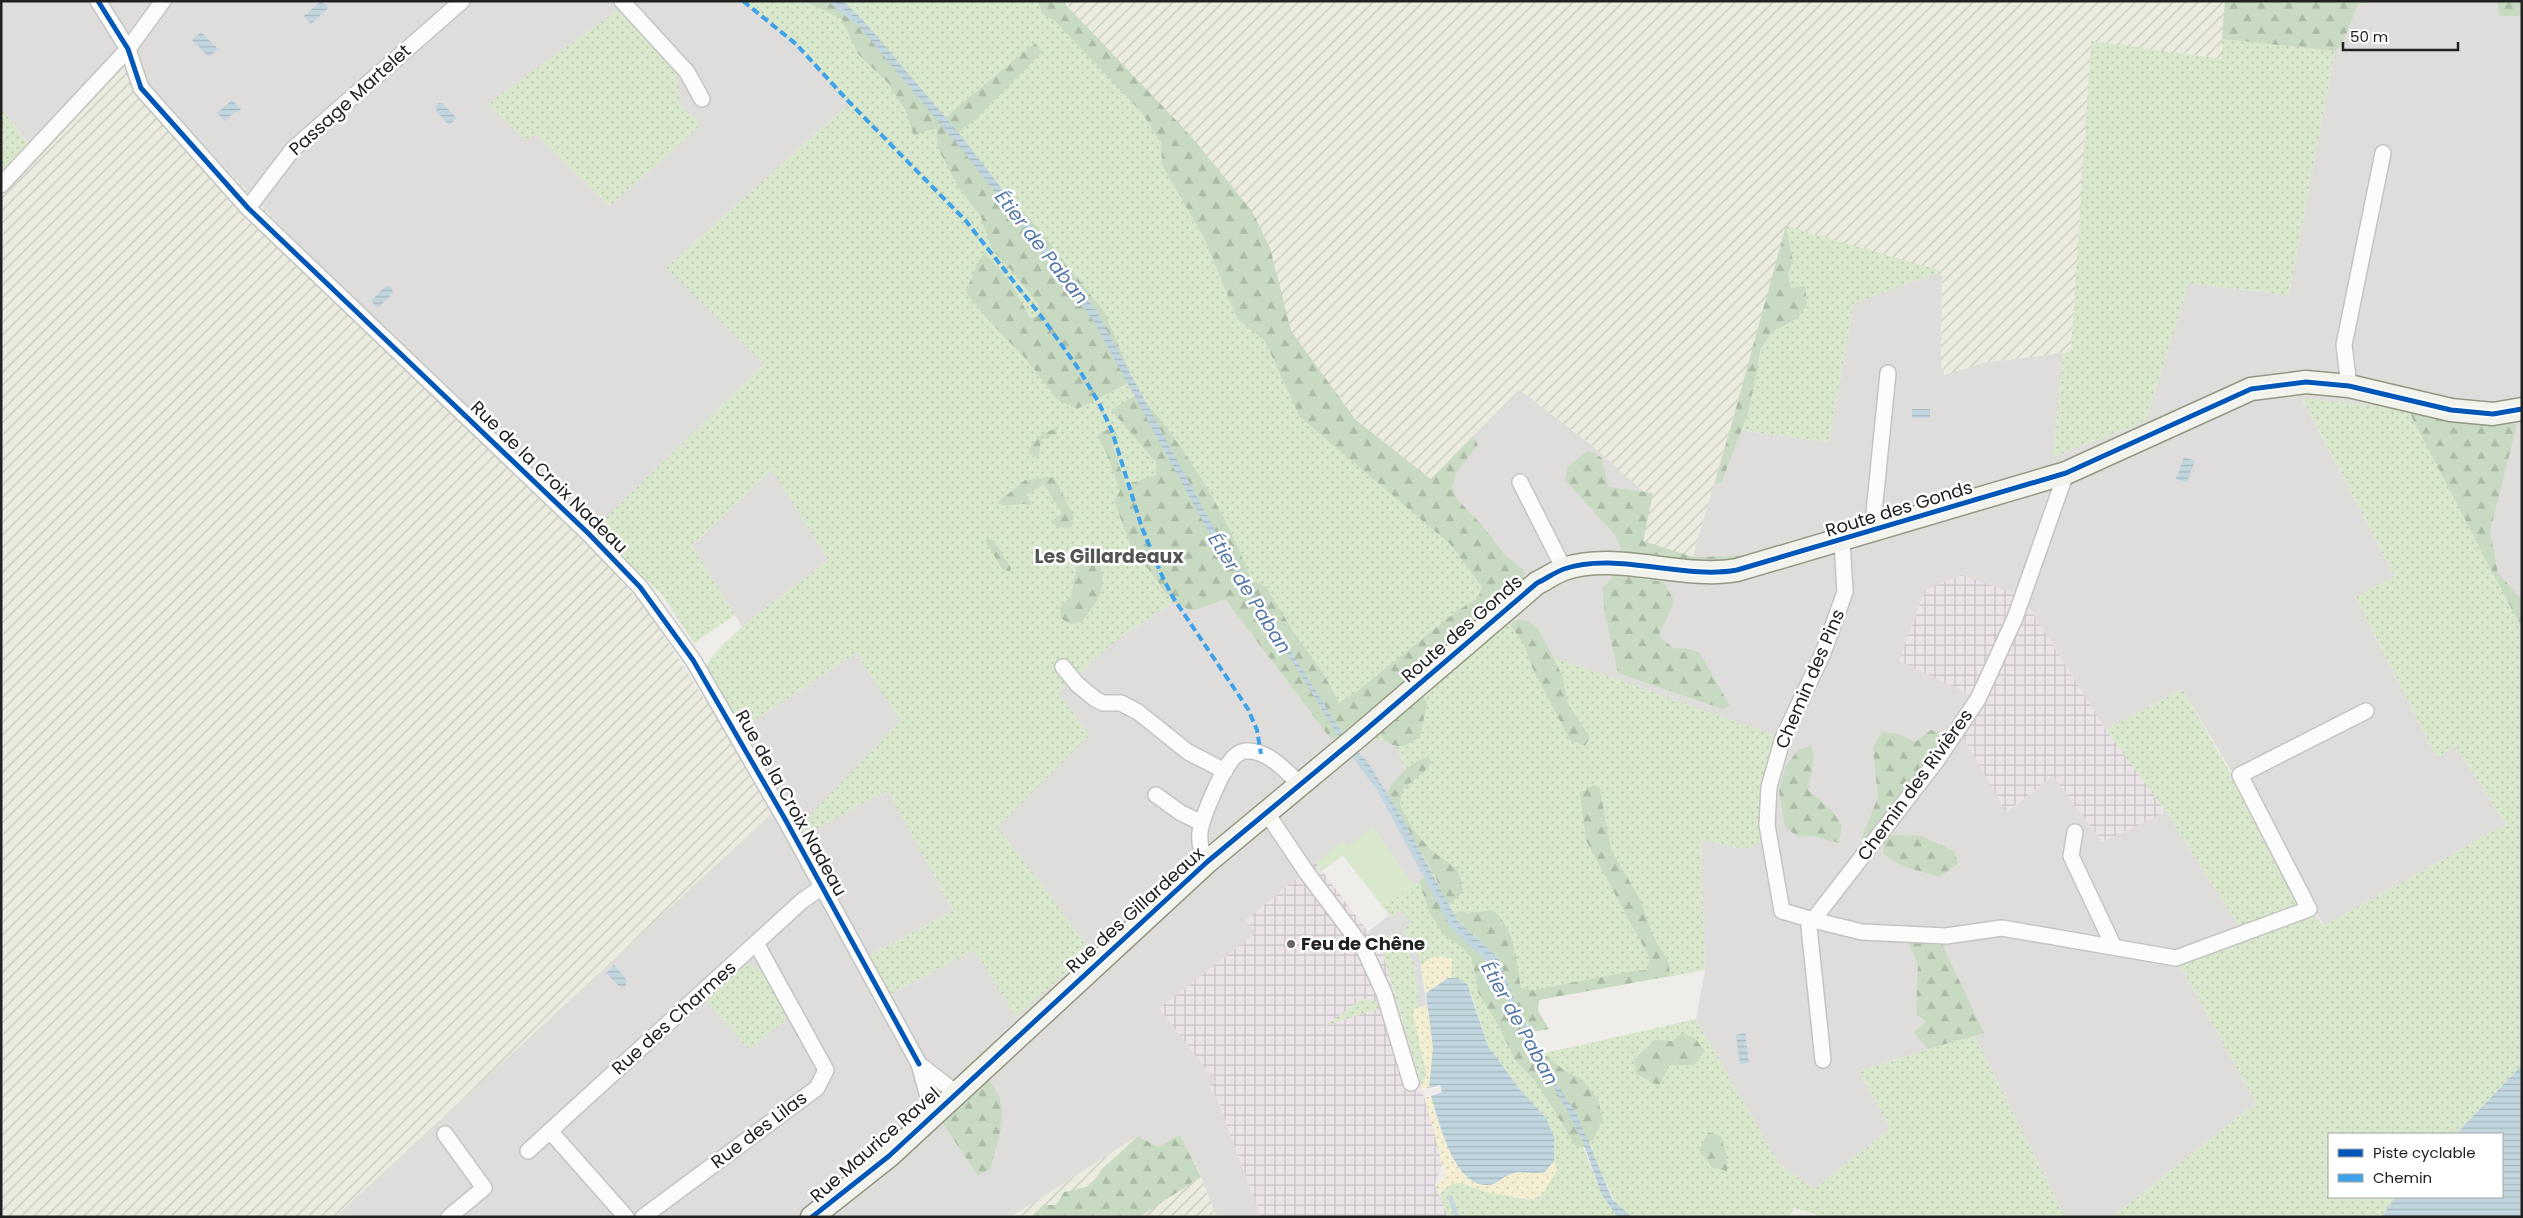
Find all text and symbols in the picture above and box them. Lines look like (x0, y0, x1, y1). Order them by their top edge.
scale bar (2343, 20, 2458, 52)
text: 50 m (2350, 26, 2388, 47)
street label: Passage Martelet (283, 38, 416, 161)
water label: Étier de Paban (989, 185, 1095, 310)
street label: Rue de la Croix Nadeau (465, 395, 633, 559)
street label: Route des Gonds (1822, 474, 1975, 543)
water label: Étier de Paban (1202, 528, 1298, 659)
district label: Les Gillardeaux (1034, 543, 1184, 570)
street label: Route des Gonds (1396, 569, 1527, 688)
street label: Chemin des Pins (1769, 605, 1850, 752)
street label: Chemin des Rivières (1851, 704, 1978, 866)
street label: Rue de la Croix Nadeau (730, 705, 853, 901)
street label: Rue des Gillardeaux (1060, 841, 1209, 978)
place label: Feu de Chêne (1301, 931, 1425, 956)
marker: Feu de Chêne (1285, 938, 1297, 950)
street label: Rue des Charmes (606, 955, 741, 1080)
water label: Étier de Paban (1474, 956, 1565, 1090)
street label: Rue Maurice Ravel (804, 1081, 945, 1208)
street label: Rue des Lilas (706, 1085, 812, 1174)
legend (2328, 1133, 2503, 1198)
text: Piste cyclable (2373, 1142, 2476, 1163)
text: Chemin (2373, 1167, 2432, 1188)

